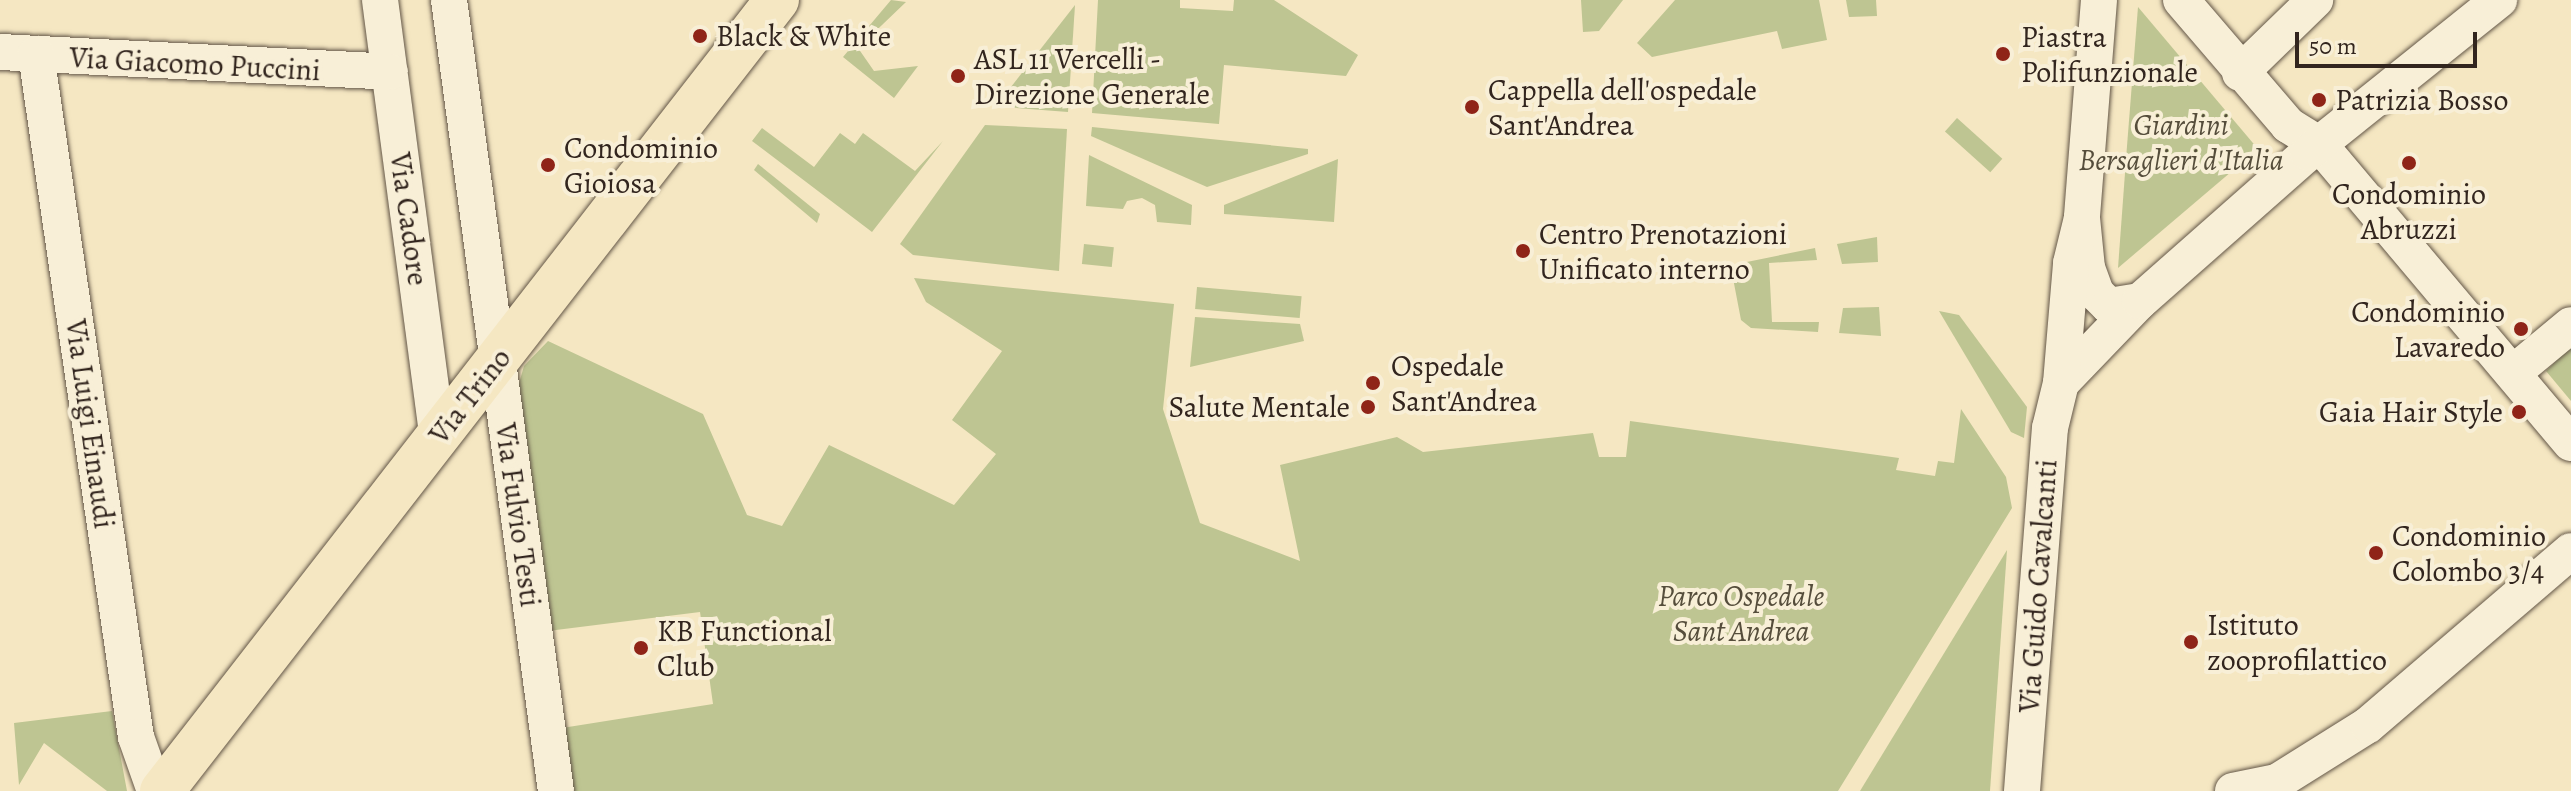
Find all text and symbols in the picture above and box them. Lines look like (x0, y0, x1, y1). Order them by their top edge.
scale bar (2299, 16, 2481, 66)
place label: Black & White (716, 18, 891, 54)
place label: Piastra Polifunzionale (2021, 19, 2198, 90)
marker: Black & White (691, 27, 709, 45)
text: 50 m (2309, 30, 2357, 62)
street label: Via Giacomo Puccini (68, 39, 322, 89)
place label: ASL 11 Vercelli - Direzione Generale (974, 41, 1210, 112)
marker: Piastra Polifunzionale (1992, 43, 2014, 65)
marker: ASL 11 Vercelli - Direzione Generale (949, 67, 967, 85)
place label: Cappella dell'ospedale Sant'Andrea (1488, 72, 1757, 142)
place label: Patrizia Bosso (2335, 82, 2509, 118)
marker: Patrizia Bosso (2310, 91, 2328, 109)
marker: Cappella dell'ospedale Sant'Andrea (1463, 98, 1481, 116)
park label: Giardini Bersaglieri d'Italia (2078, 107, 2284, 178)
place label: Condominio Gioiosa (564, 130, 718, 200)
street label: Via Cadore (382, 150, 436, 288)
marker: Condominio Abruzzi (2400, 154, 2418, 172)
marker: Condominio Gioiosa (539, 156, 557, 174)
place label: Condominio Abruzzi (2332, 176, 2486, 246)
place label: Centro Prenotazioni Unificato interno (1539, 216, 1787, 286)
marker: Centro Prenotazioni Unificato interno (1514, 242, 1532, 260)
place label: Condominio Lavaredo (2351, 294, 2505, 364)
street label: Via Luigi Einaudi (57, 317, 123, 531)
marker: Condominio Lavaredo (2512, 320, 2530, 338)
street label: Via Trino (421, 341, 519, 451)
place label: Ospedale Sant'Andrea (1391, 348, 1537, 418)
marker: Ospedale Sant'Andrea (1362, 372, 1384, 394)
place label: Salute Mentale (1169, 389, 1350, 425)
place label: Gaia Hair Style (2319, 394, 2503, 430)
marker: Salute Mentale (1357, 396, 1379, 418)
marker: Gaia Hair Style (2510, 403, 2528, 421)
street label: Via Fulvio Testi (487, 421, 549, 609)
street label: Via Guido Cavalcanti (2011, 458, 2065, 714)
place label: Condominio Colombo 3/4 (2392, 518, 2546, 588)
marker: Condominio Colombo 3/4 (2367, 544, 2385, 562)
park label: Parco Ospedale Sant Andrea (1658, 578, 1824, 648)
place label: Istituto zooprofilattico (2207, 607, 2387, 678)
place label: KB Functional Club (657, 613, 831, 684)
marker: Istituto zooprofilattico (2182, 633, 2200, 651)
marker: KB Functional Club (632, 639, 650, 657)

